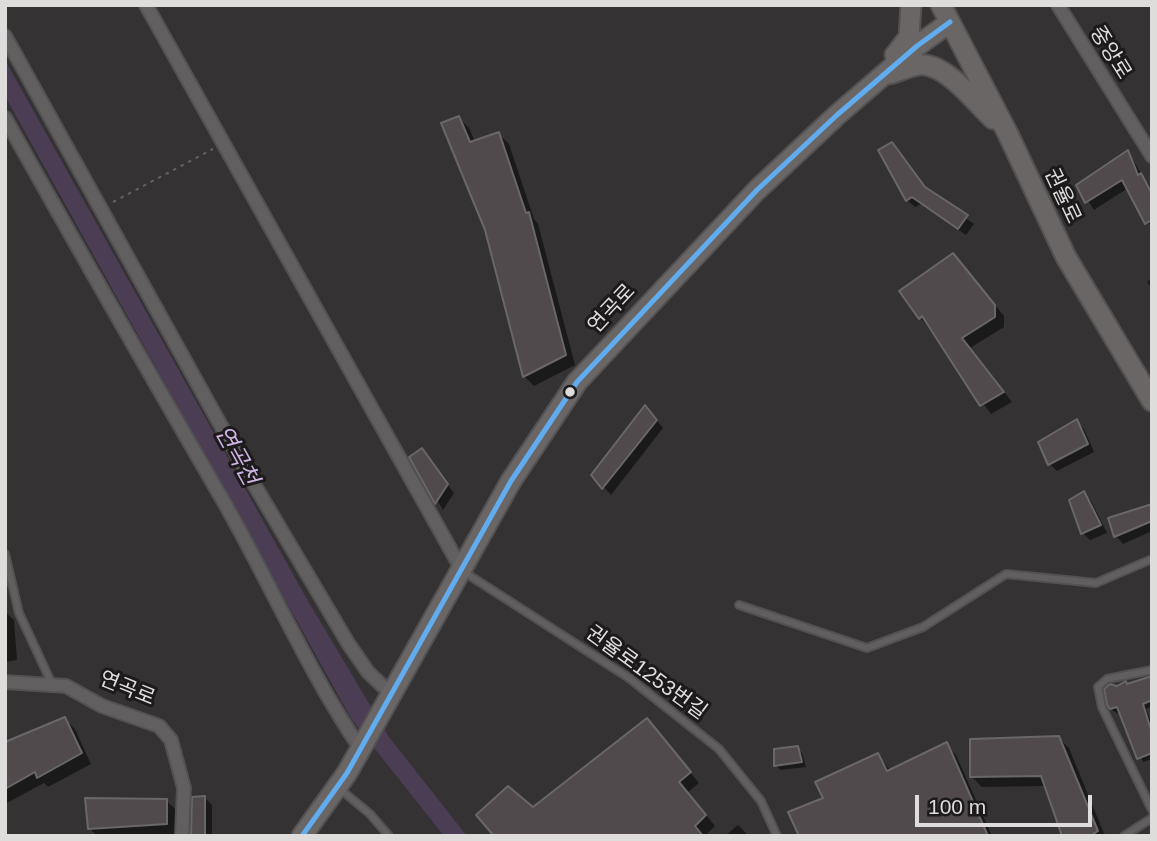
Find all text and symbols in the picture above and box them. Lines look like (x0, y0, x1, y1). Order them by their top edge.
street label: 중앙로 (1084, 22, 1136, 84)
street label: 권율로 (1038, 164, 1086, 228)
street label: 연곡로 (583, 279, 641, 339)
unlabelled marker (563, 385, 577, 399)
water label: 연곡천 (209, 422, 263, 490)
street label: 권율로1253번길 (581, 621, 711, 725)
street label: 연곡로 (95, 666, 159, 712)
scale bar (919, 782, 1096, 826)
text: 100 m (928, 795, 986, 818)

